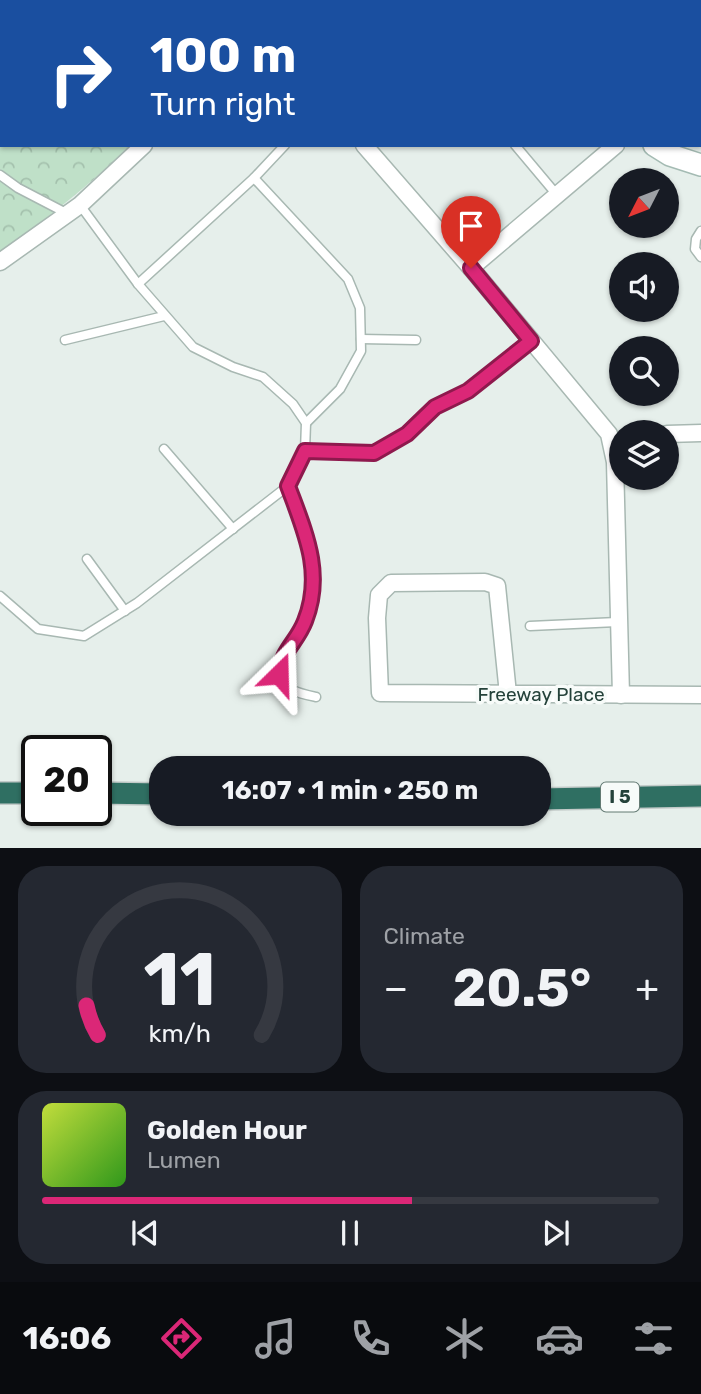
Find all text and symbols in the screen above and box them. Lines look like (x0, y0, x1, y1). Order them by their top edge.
text: 100 m (150, 26, 296, 84)
icon: right (35, 28, 126, 119)
text: Turn right (150, 85, 295, 123)
north arrow (609, 168, 679, 238)
map controls (609, 168, 679, 490)
pin (441, 196, 501, 268)
icon: arrive (452, 207, 490, 245)
button: sound (609, 252, 679, 322)
button: search (609, 336, 679, 406)
button: layers (609, 420, 679, 490)
position arrow (242, 637, 316, 711)
street label: Freeway Place (477, 683, 605, 706)
speed limit sign: 20 (21, 735, 112, 826)
text: 16:07 · 1 min · 250 m (222, 775, 478, 806)
road number: I 5 (601, 782, 639, 812)
text: Climate (384, 922, 465, 950)
text: 11 (144, 938, 216, 1024)
text: 20.5° (453, 957, 591, 1019)
text: − (384, 965, 408, 1011)
text: + (635, 965, 659, 1011)
text: km/h (149, 1019, 211, 1048)
text: Golden Hour (147, 1115, 307, 1146)
text: Lumen (147, 1146, 221, 1174)
icon: previous (126, 1214, 164, 1252)
icon: pause (331, 1214, 369, 1252)
icon: next (537, 1214, 575, 1252)
icon: directions (157, 1314, 206, 1363)
icon: music (251, 1314, 300, 1363)
icon: phone (346, 1314, 395, 1363)
icon: climate (440, 1314, 489, 1363)
icon: car (535, 1314, 584, 1363)
icon: filters (629, 1314, 678, 1363)
text: 16:06 (23, 1319, 111, 1357)

